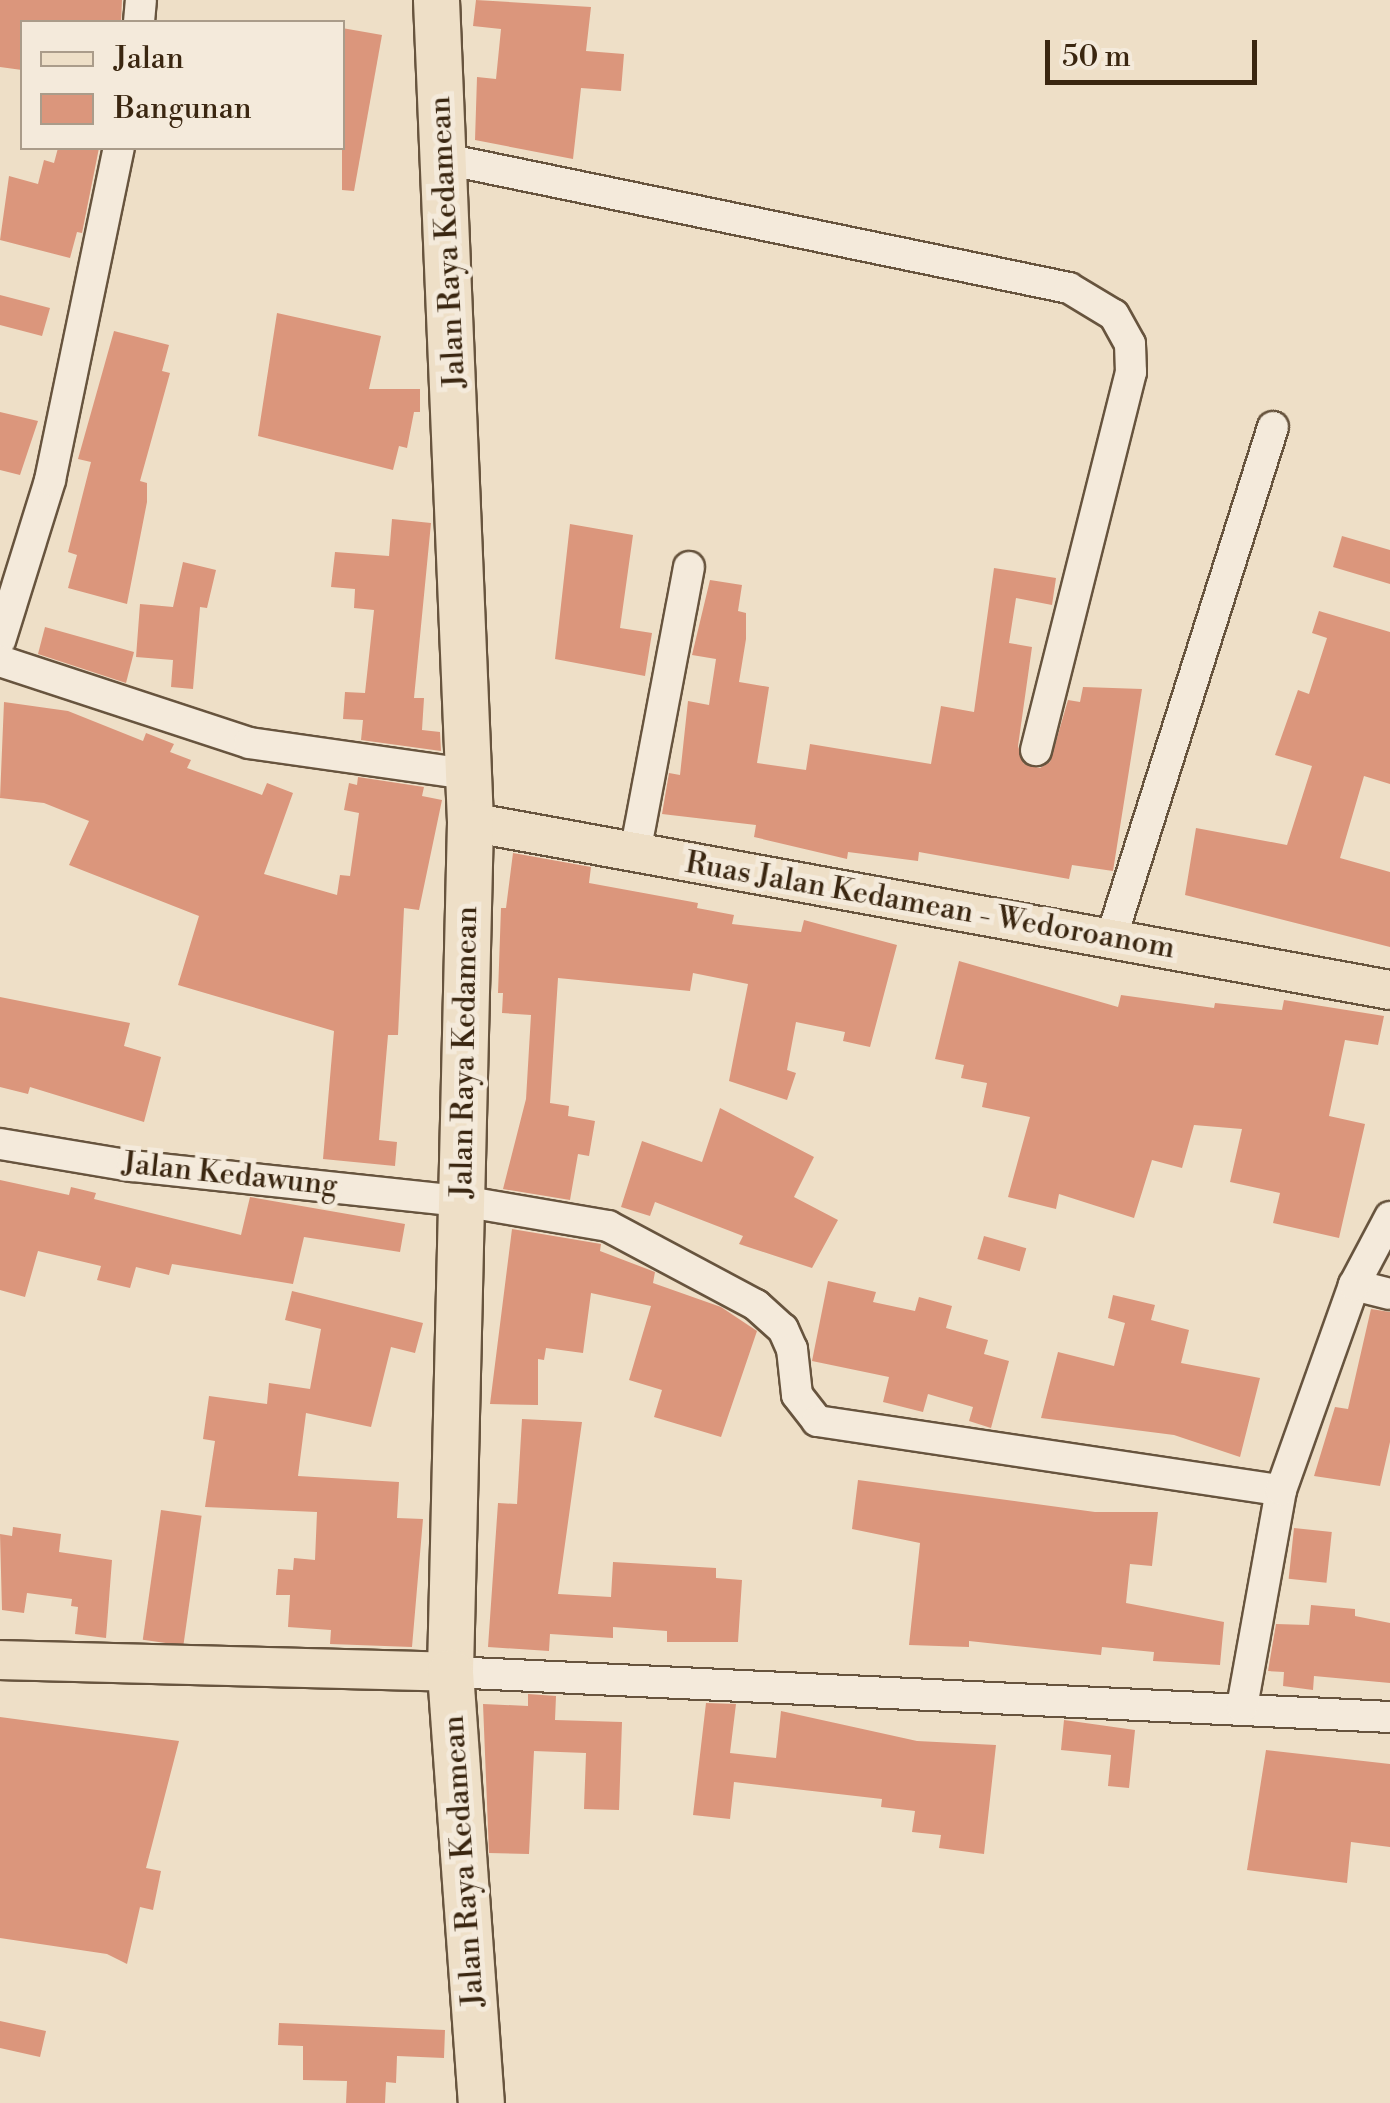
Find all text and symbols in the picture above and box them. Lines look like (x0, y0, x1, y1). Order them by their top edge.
legend (20, 20, 345, 150)
scale bar (1050, 20, 1262, 82)
text: 50 m (1062, 38, 1131, 76)
text: Jalan (114, 40, 184, 78)
text: Bangunan (114, 90, 252, 128)
street label: Jalan Raya Kedamean (422, 95, 474, 389)
street label: Ruas Jalan Kedamean - Wedoroanom (683, 845, 1177, 967)
street label: Jalan Raya Kedamean (444, 906, 486, 1198)
street label: Jalan Kedawung (121, 1146, 339, 1204)
street label: Jalan Raya Kedamean (436, 1714, 492, 2008)

